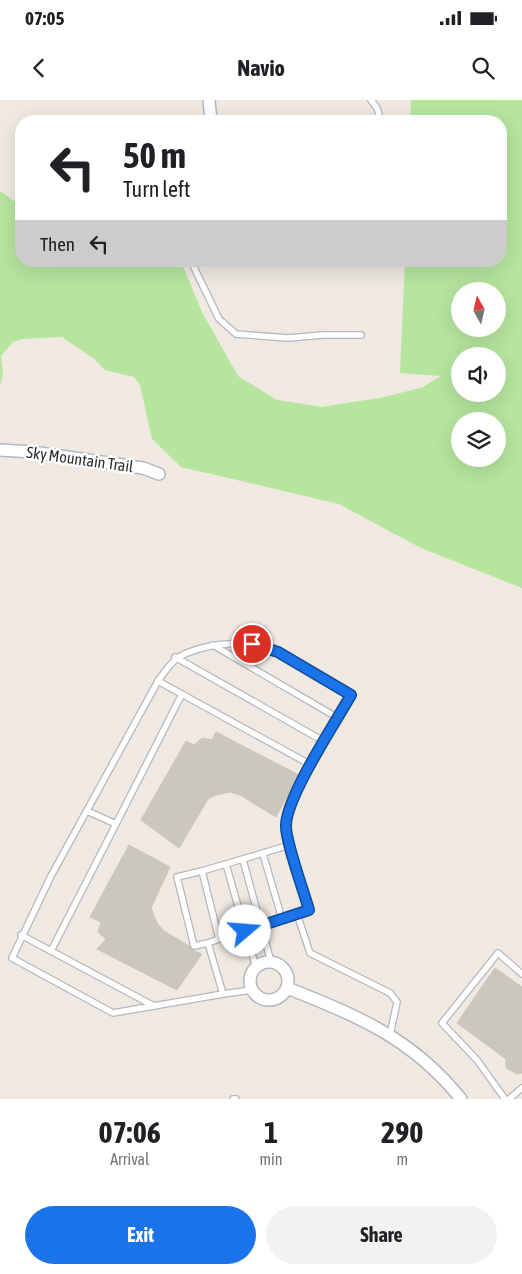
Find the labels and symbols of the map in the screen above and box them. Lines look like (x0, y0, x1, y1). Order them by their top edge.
north arrow (451, 282, 506, 338)
street label: Sky Mountain Trail (25, 443, 135, 477)
pin (231, 623, 273, 665)
position arrow (218, 904, 270, 956)

